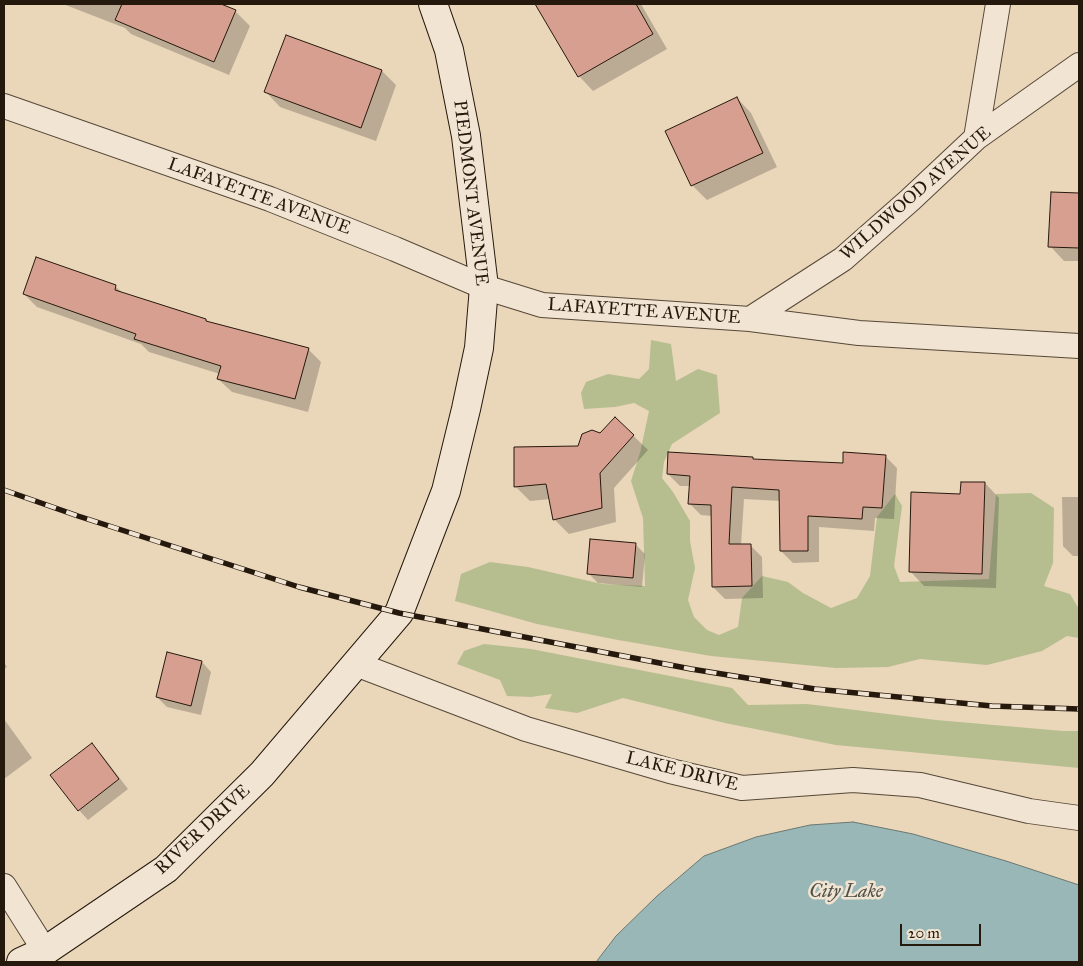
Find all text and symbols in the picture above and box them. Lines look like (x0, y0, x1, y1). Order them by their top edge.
street label: PIEDMONT AVENUE (448, 99, 492, 287)
street label: WILDWOOD AVENUE (836, 123, 996, 265)
street label: LAFAYETTE AVENUE (165, 154, 353, 240)
street label: LAFAYETTE AVENUE (547, 294, 741, 330)
street label: LAKE DRIVE (623, 748, 741, 796)
street label: RIVER DRIVE (151, 780, 255, 880)
water label: City Lake (809, 881, 883, 903)
scale bar (903, 914, 984, 946)
text: 20 m (908, 924, 940, 942)

